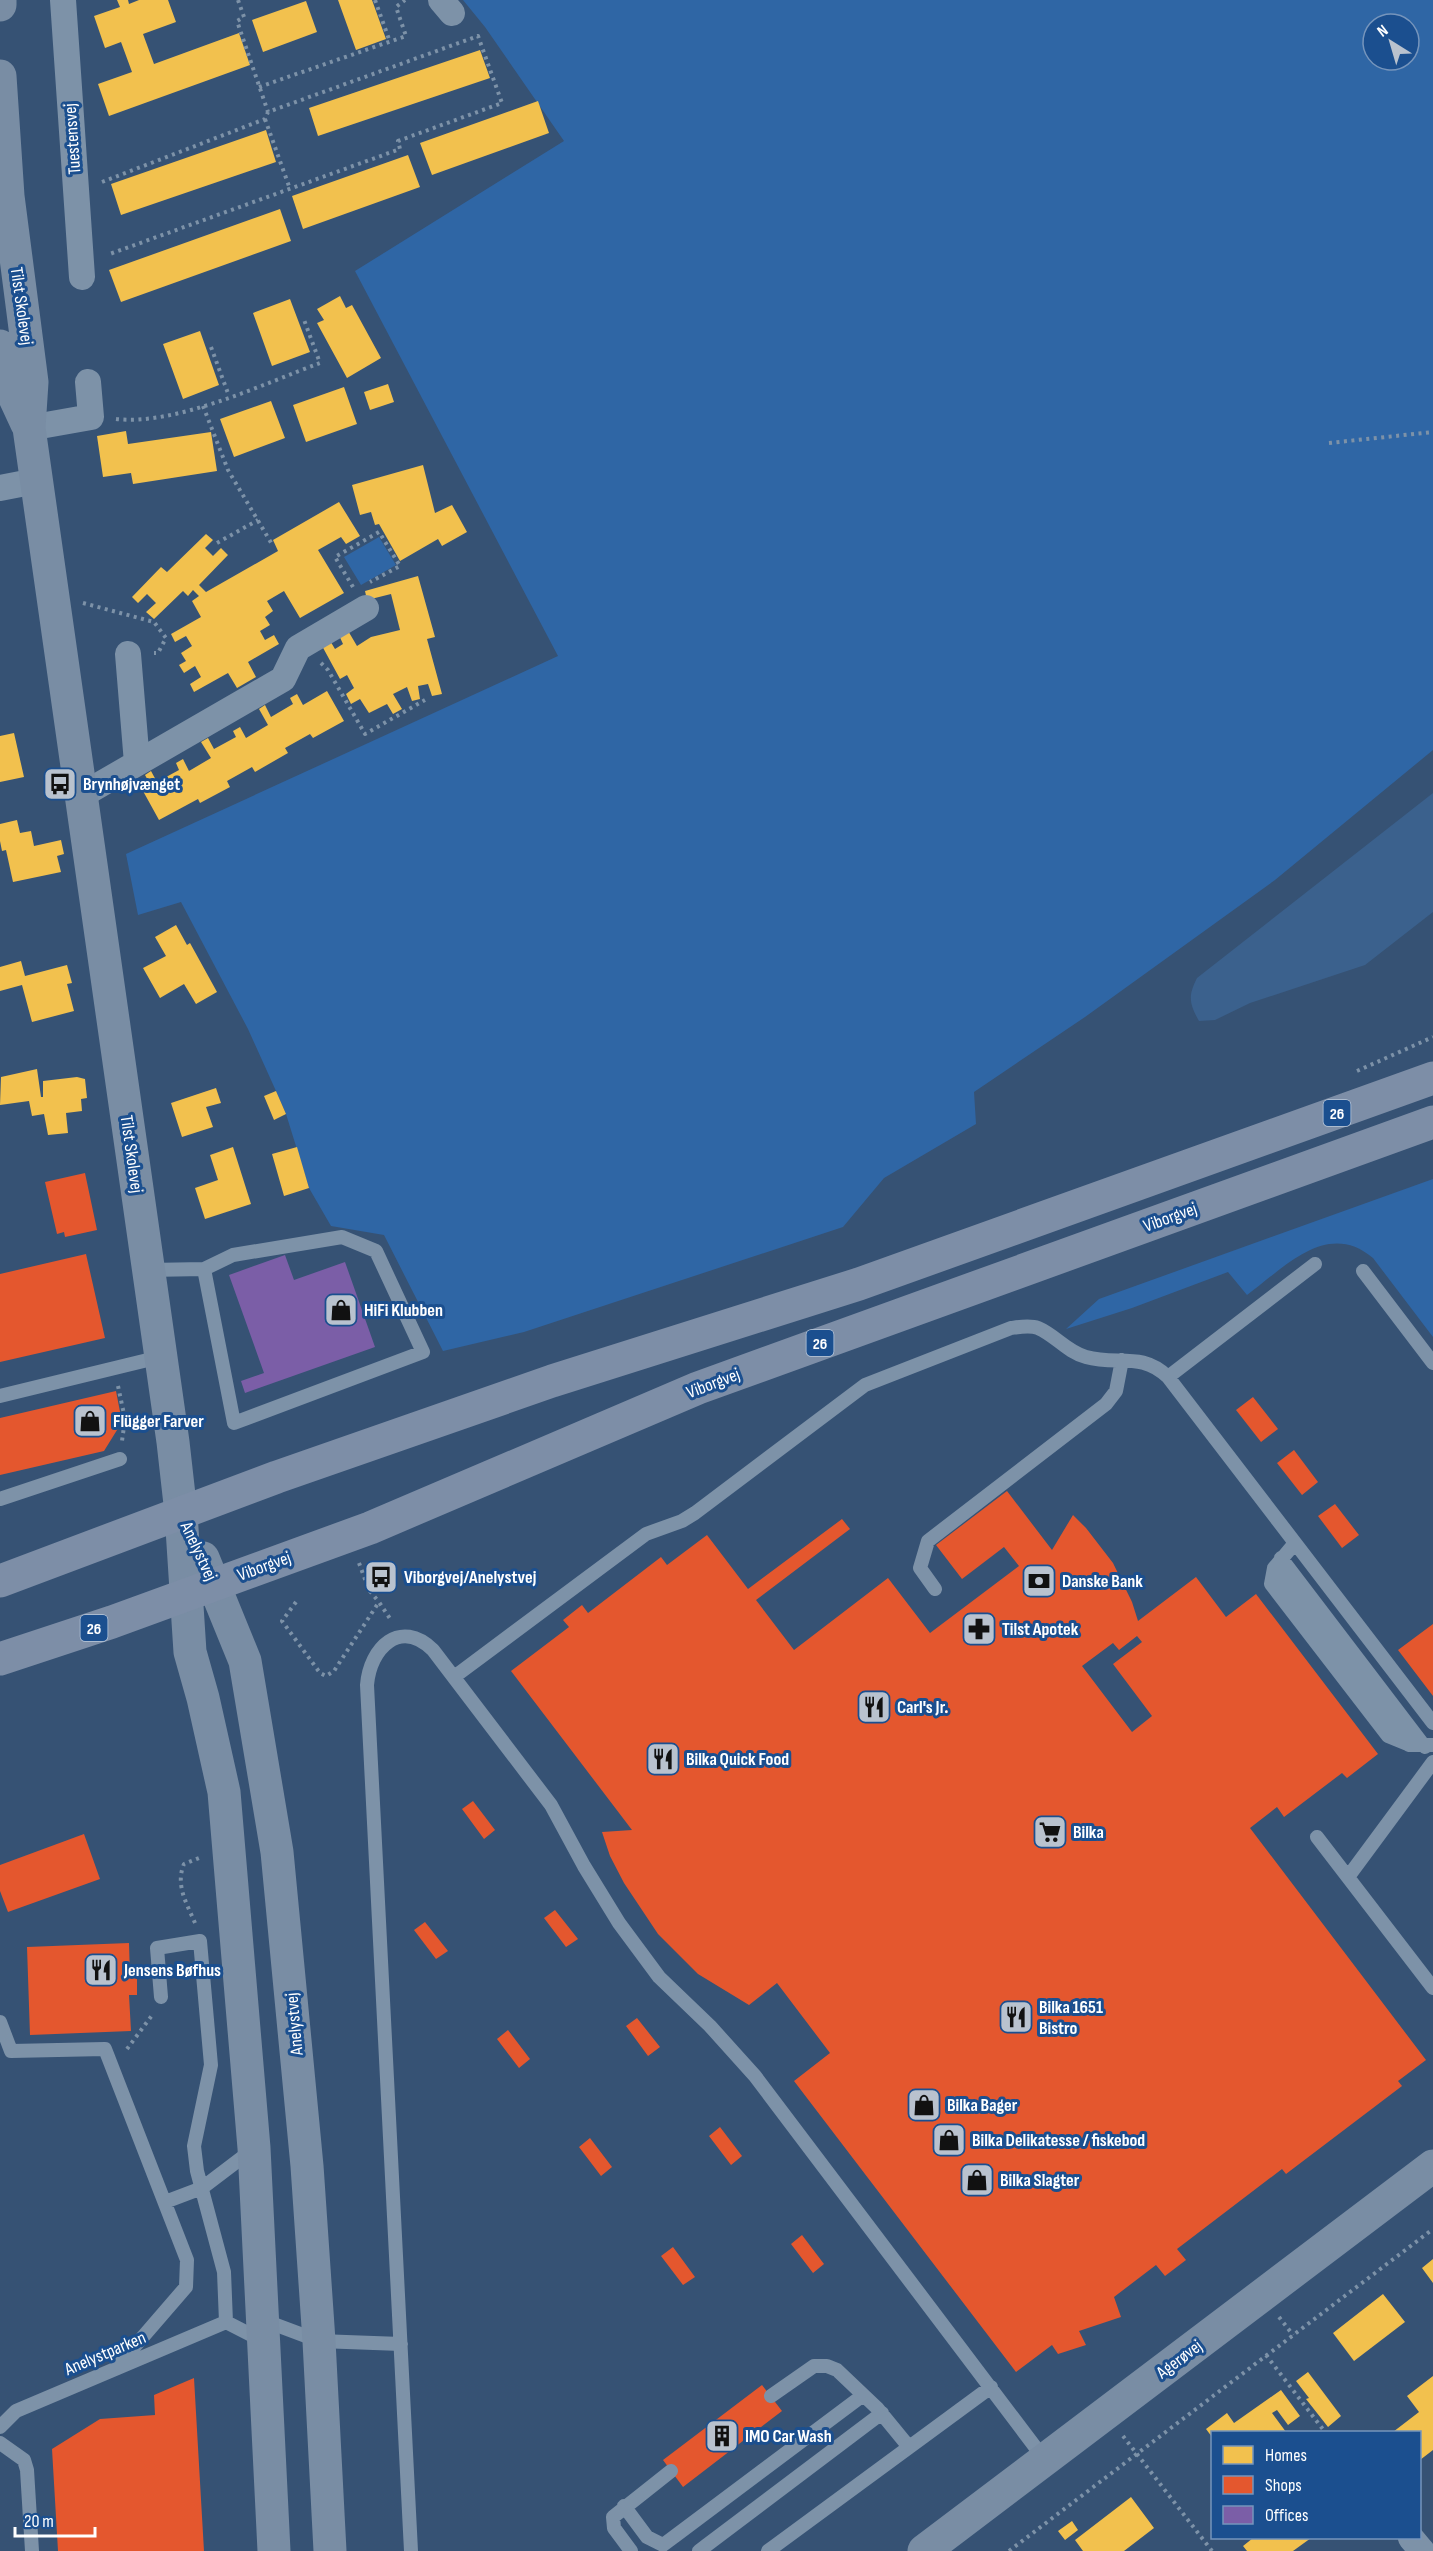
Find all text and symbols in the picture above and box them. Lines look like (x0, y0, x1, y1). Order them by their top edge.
north arrow (1361, 12, 1421, 72)
text: N (1374, 21, 1392, 41)
street label: Tuestensvej (60, 103, 85, 175)
street label: Tilst Skolevej (6, 266, 37, 346)
bus stop icon: Brynhøjvænget (42, 766, 78, 802)
place label: Brynhøjvænget (83, 774, 180, 795)
road number: 26 (1324, 1100, 1350, 1126)
street label: Tilst Skolevej (116, 1114, 147, 1194)
street label: Viborgvej (1141, 1198, 1200, 1237)
shop icon: HiFi Klubben (323, 1292, 359, 1328)
place label: HiFi Klubben (364, 1300, 443, 1321)
road number: 26 (806, 1330, 834, 1356)
street label: Viborgvej (684, 1364, 743, 1403)
shop icon: Flügger Farver (72, 1403, 108, 1439)
place label: Flügger Farver (113, 1411, 204, 1432)
street label: Anelystvej (175, 1518, 221, 1584)
street label: Viborgvej (235, 1547, 294, 1586)
bus stop icon: Viborgvej/Anelystvej (363, 1559, 399, 1595)
bank icon: Danske Bank (1021, 1563, 1057, 1599)
place label: Viborgvej/Anelystvej (404, 1567, 536, 1588)
place label: Danske Bank (1062, 1571, 1143, 1592)
pharmacy icon: Tilst Apotek (961, 1611, 997, 1647)
road number: 26 (80, 1615, 107, 1641)
place label: Tilst Apotek (1002, 1619, 1079, 1640)
restaurant icon: Carl's Jr. (856, 1689, 892, 1725)
place label: Carl's Jr. (897, 1697, 948, 1718)
restaurant icon: Bilka Quick Food (645, 1741, 681, 1777)
place label: Bilka Quick Food (686, 1749, 789, 1770)
supermarket icon: Bilka (1032, 1814, 1068, 1850)
place label: Bilka (1073, 1822, 1104, 1843)
restaurant icon: Jensens Bøfhus (83, 1952, 119, 1988)
place label: Jensens Bøfhus (123, 1960, 221, 1981)
street label: Anelystvej (281, 1992, 308, 2057)
place label: Bilka 1651 Bistro (1039, 1997, 1103, 2039)
restaurant icon: Bilka 1651 Bistro (998, 1999, 1034, 2035)
shop icon: Bilka Bager (906, 2087, 942, 2123)
place label: Bilka Bager (947, 2095, 1018, 2116)
shop icon: Bilka Delikatesse / fiskebod (931, 2122, 967, 2158)
place label: Bilka Delikatesse / fiskebod (972, 2130, 1145, 2151)
shop icon: Bilka Slagter (959, 2162, 995, 2198)
place label: Bilka Slagter (1000, 2170, 1080, 2191)
street label: Anelystparken (60, 2327, 149, 2380)
street label: Agerøvej (1151, 2335, 1206, 2384)
building icon: IMO Car Wash (704, 2418, 740, 2454)
place label: IMO Car Wash (745, 2426, 832, 2447)
legend (1211, 2431, 1421, 2539)
text: Homes (1265, 2445, 1307, 2466)
text: Shops (1265, 2475, 1302, 2496)
scale bar (15, 2500, 94, 2538)
text: Offices (1265, 2505, 1308, 2526)
text: 20 m (24, 2511, 54, 2532)

